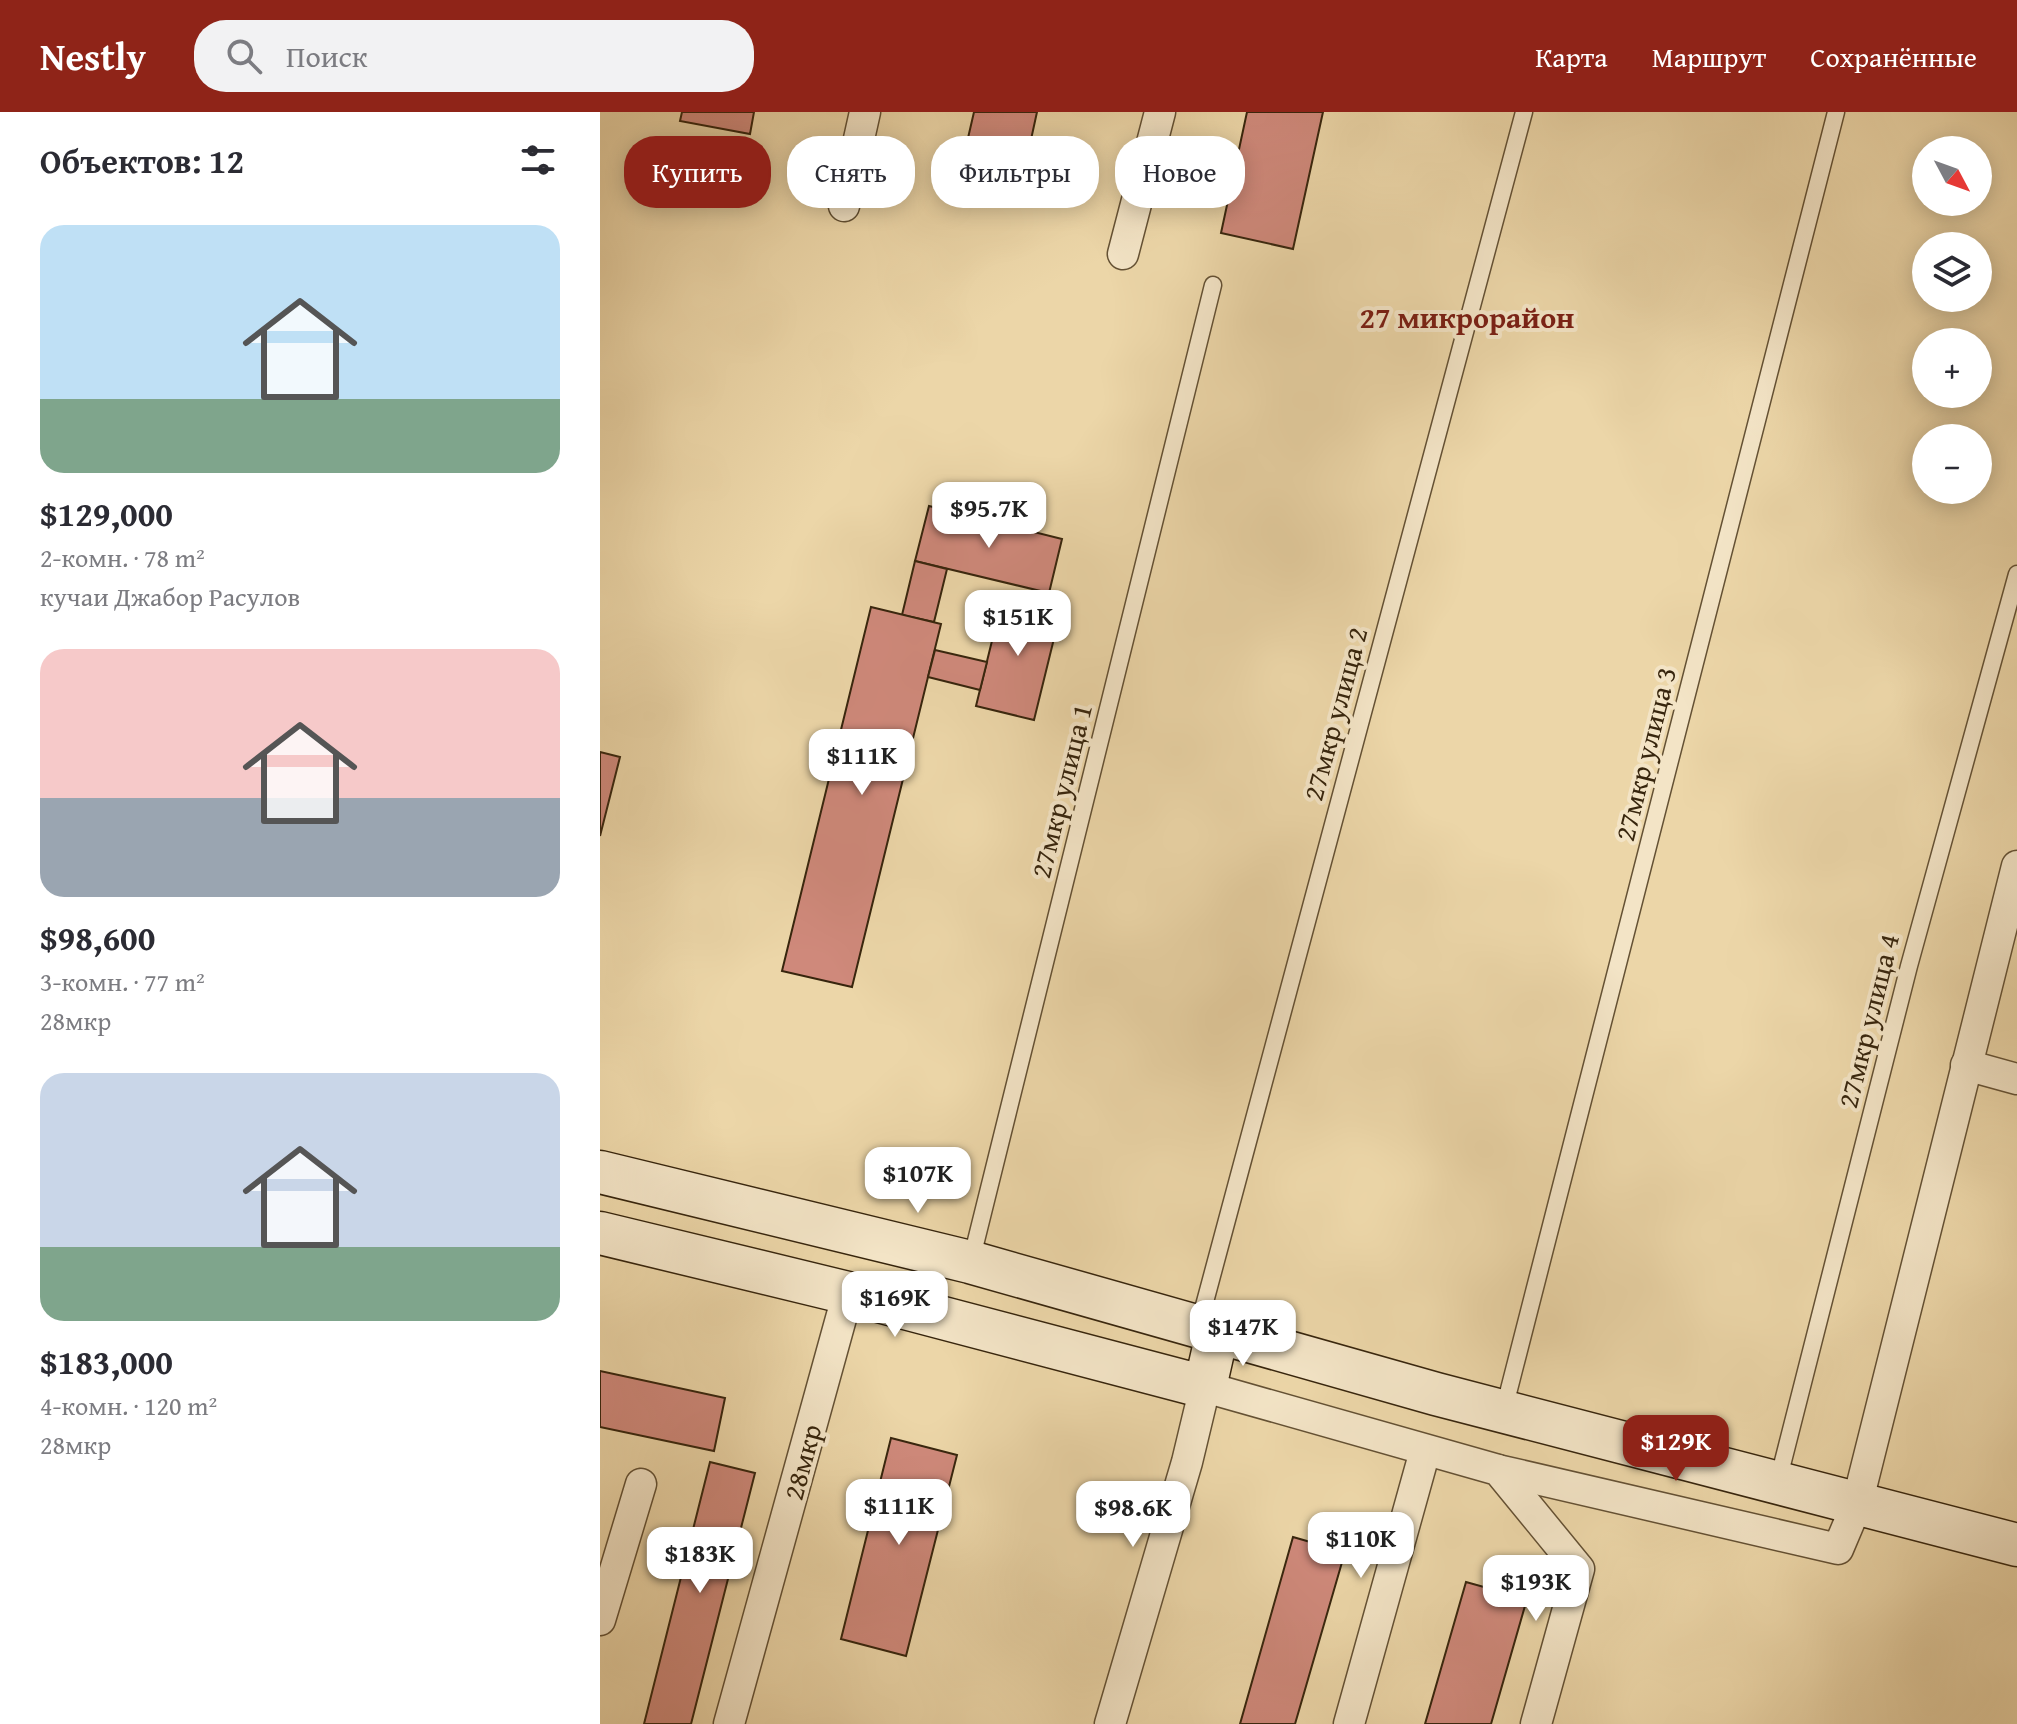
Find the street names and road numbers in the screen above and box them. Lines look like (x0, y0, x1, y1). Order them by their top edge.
street label: 27мкр улица 2 (1292, 623, 1377, 805)
street label: 27мкр улица 3 (1603, 663, 1686, 845)
street label: 27мкр улица 1 (1019, 700, 1102, 882)
street label: 27мкр улица 4 (1826, 930, 1909, 1112)
street label: 28мкр (772, 1420, 831, 1504)

